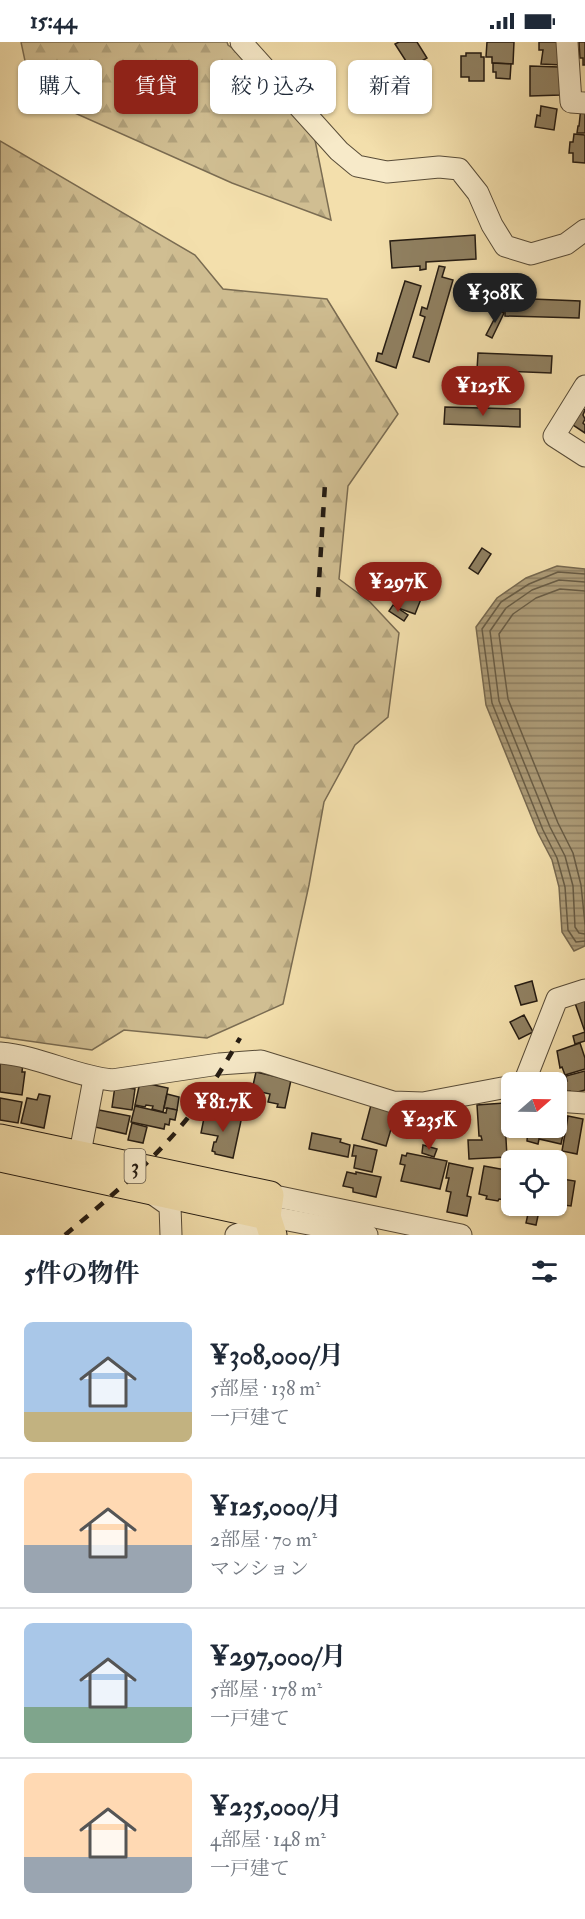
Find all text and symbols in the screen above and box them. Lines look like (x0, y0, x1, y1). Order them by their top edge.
text: 15:44 (30, 7, 77, 35)
chip: 購入 (18, 60, 102, 114)
chip: 賃貸 (114, 60, 198, 114)
chip: 絞り込み (210, 60, 336, 114)
chip: 新着 (348, 60, 432, 114)
pin: ¥308K (453, 273, 537, 324)
text: ¥308K (467, 280, 523, 305)
pin: ¥125K (441, 366, 525, 417)
text: ¥125K (455, 373, 511, 398)
pin: ¥297K (356, 562, 440, 613)
text: ¥297K (369, 569, 427, 594)
north arrow (501, 1072, 567, 1138)
map controls (501, 1072, 567, 1216)
pin: ¥81.7K (174, 1082, 272, 1133)
text: ¥81.7K (194, 1089, 252, 1114)
pin: ¥235K (387, 1100, 471, 1151)
text: ¥235K (401, 1107, 457, 1132)
road number: 3 (124, 1149, 146, 1183)
button: locate (501, 1150, 567, 1216)
icon: filters (528, 1255, 561, 1288)
text: 5件の物件 (24, 1258, 139, 1290)
text: ¥308,000/月 (210, 1340, 344, 1372)
icon: home (72, 1346, 144, 1418)
text: 5部屋 · 138 m² (210, 1376, 321, 1401)
text: 一戸建て (210, 1405, 290, 1430)
text: ¥125,000/月 (210, 1491, 342, 1523)
icon: home (72, 1497, 144, 1569)
text: 2部屋 · 70 m² (210, 1527, 317, 1552)
text: マンション (210, 1556, 309, 1581)
text: ¥297,000/月 (210, 1641, 346, 1673)
icon: home (72, 1647, 144, 1719)
text: 5部屋 · 178 m² (210, 1677, 322, 1702)
text: 一戸建て (210, 1706, 290, 1731)
text: ¥235,000/月 (210, 1791, 343, 1823)
icon: home (72, 1797, 144, 1869)
text: 4部屋 · 148 m² (210, 1827, 326, 1852)
text: 一戸建て (210, 1856, 290, 1881)

